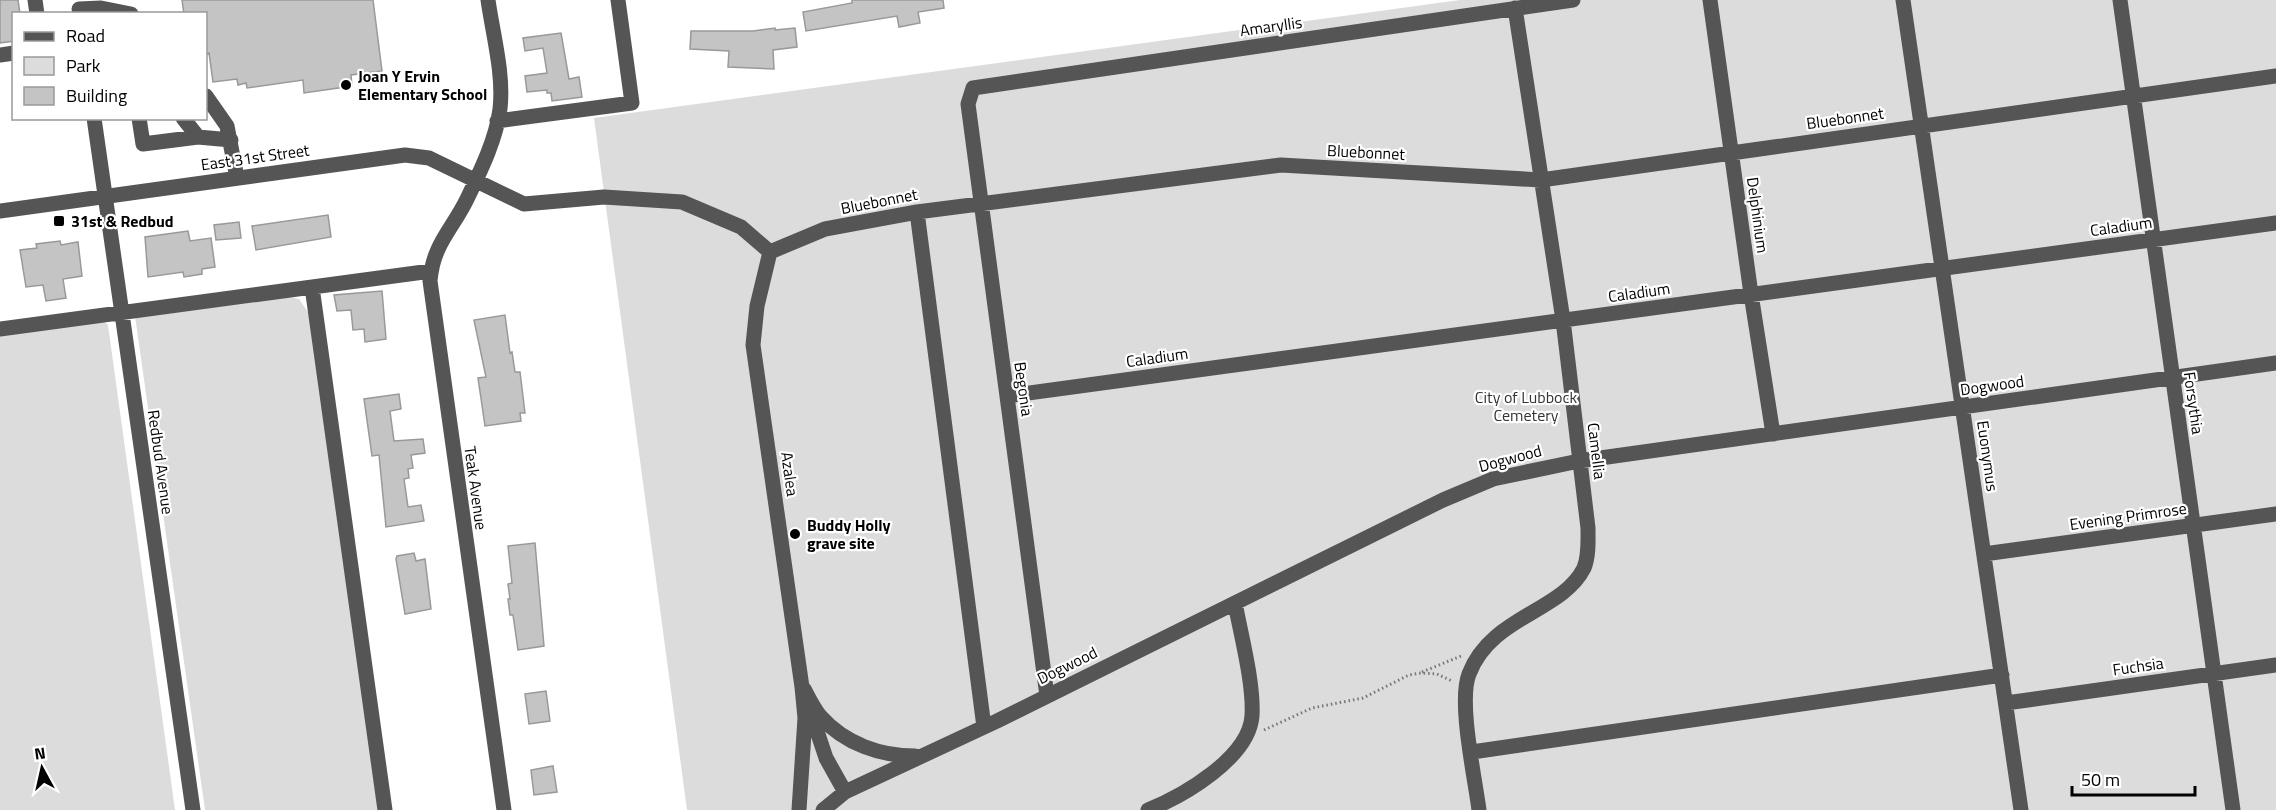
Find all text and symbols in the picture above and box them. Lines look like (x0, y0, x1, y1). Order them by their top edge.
street label: Amaryllis (1238, 10, 1304, 42)
legend (12, 12, 207, 120)
text: Road (66, 22, 105, 49)
text: Park (66, 52, 101, 79)
place label: Joan Y Ervin Elementary School (358, 64, 487, 106)
marker: Joan Y Ervin Elementary School (339, 78, 353, 92)
text: Building (66, 82, 127, 109)
street label: Bluebonnet (1805, 101, 1886, 135)
street label: East 31st Street (199, 137, 311, 176)
street label: Bluebonnet (1327, 138, 1406, 166)
street label: Delphinium (1741, 175, 1775, 255)
street label: Bluebonnet (839, 182, 920, 220)
place label: 31st & Redbud (71, 209, 174, 233)
street label: Caladium (2088, 210, 2154, 242)
marker: 31st & Redbud (52, 214, 66, 228)
street label: Caladium (1606, 276, 1672, 308)
street label: Caladium (1124, 341, 1190, 373)
street label: Begonia (1008, 360, 1040, 418)
street label: Dogwood (1958, 369, 2026, 401)
street label: Forsythia (2178, 370, 2210, 436)
park label: City of Lubbock Cemetery (1475, 385, 1578, 427)
street label: Redbud Avenue (142, 408, 180, 516)
street label: Euonymus (1971, 419, 2005, 493)
street label: Camellia (1582, 421, 1612, 481)
street label: Dogwood (1476, 438, 1544, 478)
street label: Teak Avenue (458, 445, 494, 531)
street label: Azalea (775, 450, 805, 498)
street label: Evening Primrose (2068, 496, 2188, 536)
place label: Buddy Holly grave site (807, 513, 891, 555)
marker: Buddy Holly grave site (788, 527, 802, 541)
street label: Dogwood (1033, 640, 1101, 690)
street label: Fuchsia (2111, 651, 2165, 681)
north arrow (12, 738, 72, 798)
text: N (33, 740, 47, 766)
scale bar (2072, 759, 2195, 797)
text: 50 m (2081, 766, 2120, 793)

